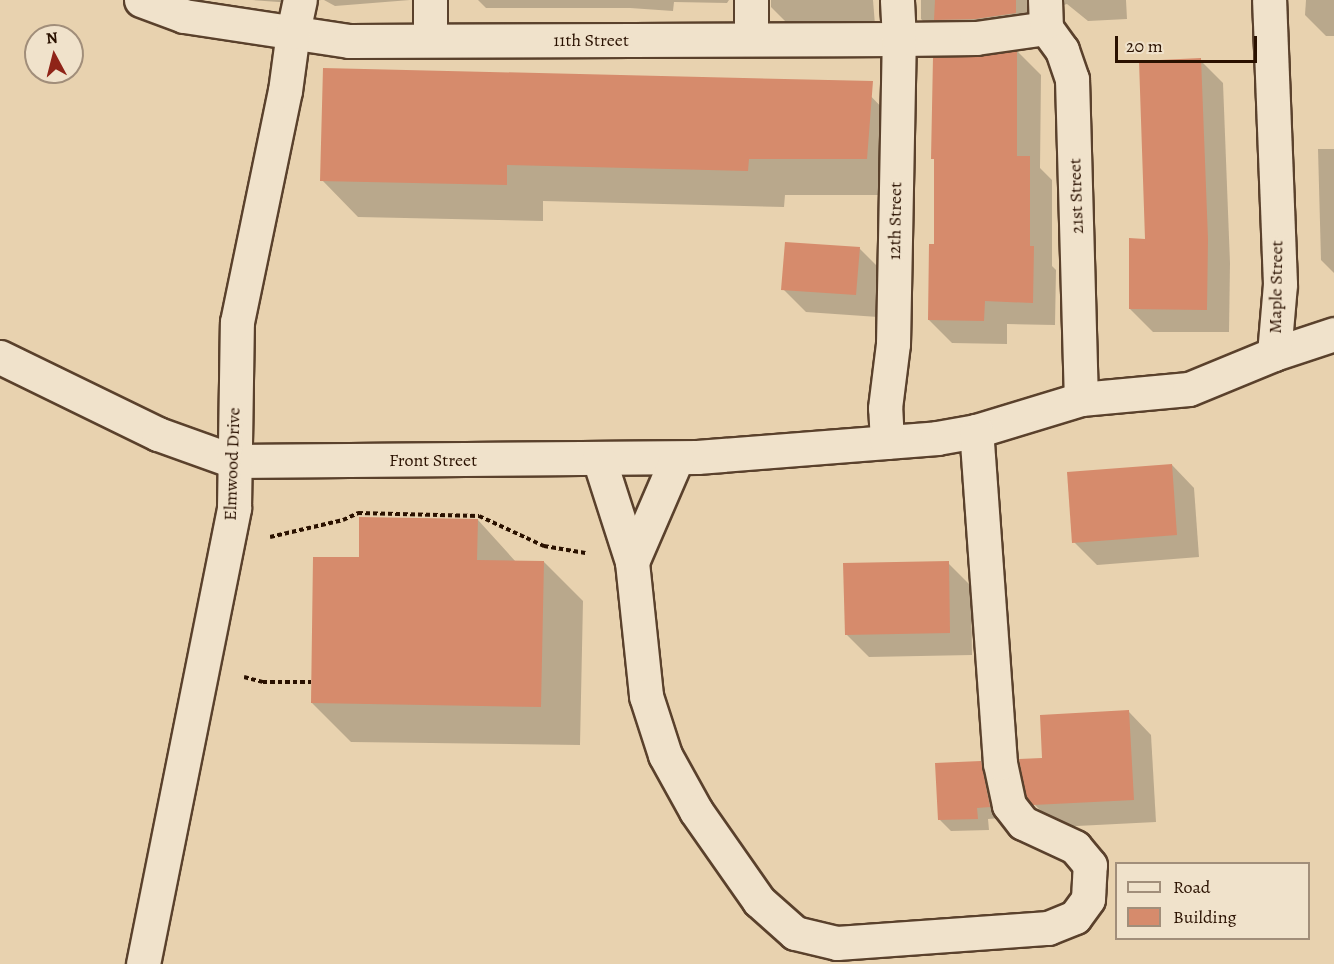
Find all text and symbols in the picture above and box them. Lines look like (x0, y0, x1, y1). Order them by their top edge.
north arrow (24, 24, 84, 84)
scale bar (1118, 24, 1260, 62)
text: N (45, 26, 59, 50)
street label: 11th Street (553, 29, 629, 51)
text: 20 m (1126, 34, 1163, 58)
street label: 21st Street (1064, 158, 1088, 234)
street label: 12th Street (884, 182, 906, 260)
street label: Maple Street (1264, 240, 1288, 334)
street label: Elmwood Drive (219, 407, 245, 521)
street label: Front Street (389, 449, 477, 471)
legend (1115, 862, 1310, 940)
text: Road (1173, 875, 1210, 899)
text: Building (1173, 905, 1237, 929)

